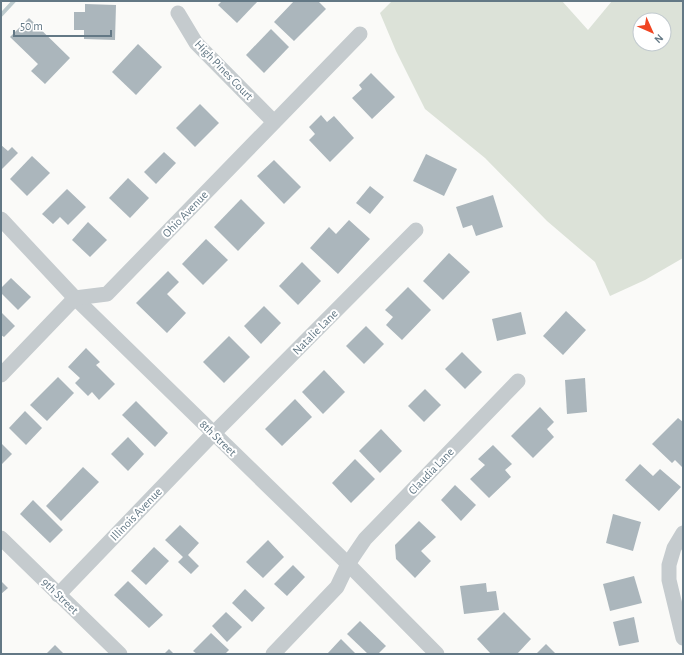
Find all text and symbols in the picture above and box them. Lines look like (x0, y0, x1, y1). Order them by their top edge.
scale bar (14, 12, 111, 38)
north arrow (632, 12, 672, 52)
text: 50 m (20, 20, 43, 32)
text: N (652, 32, 665, 45)
street label: High Pines Court (193, 38, 256, 102)
street label: Ohio Avenue (160, 188, 210, 240)
street label: Natalie Lane (290, 307, 340, 357)
street label: 8th Street (197, 418, 239, 458)
street label: Claudia Lane (406, 445, 456, 497)
street label: Illinois Avenue (108, 485, 164, 543)
street label: 9th Street (39, 576, 81, 616)

